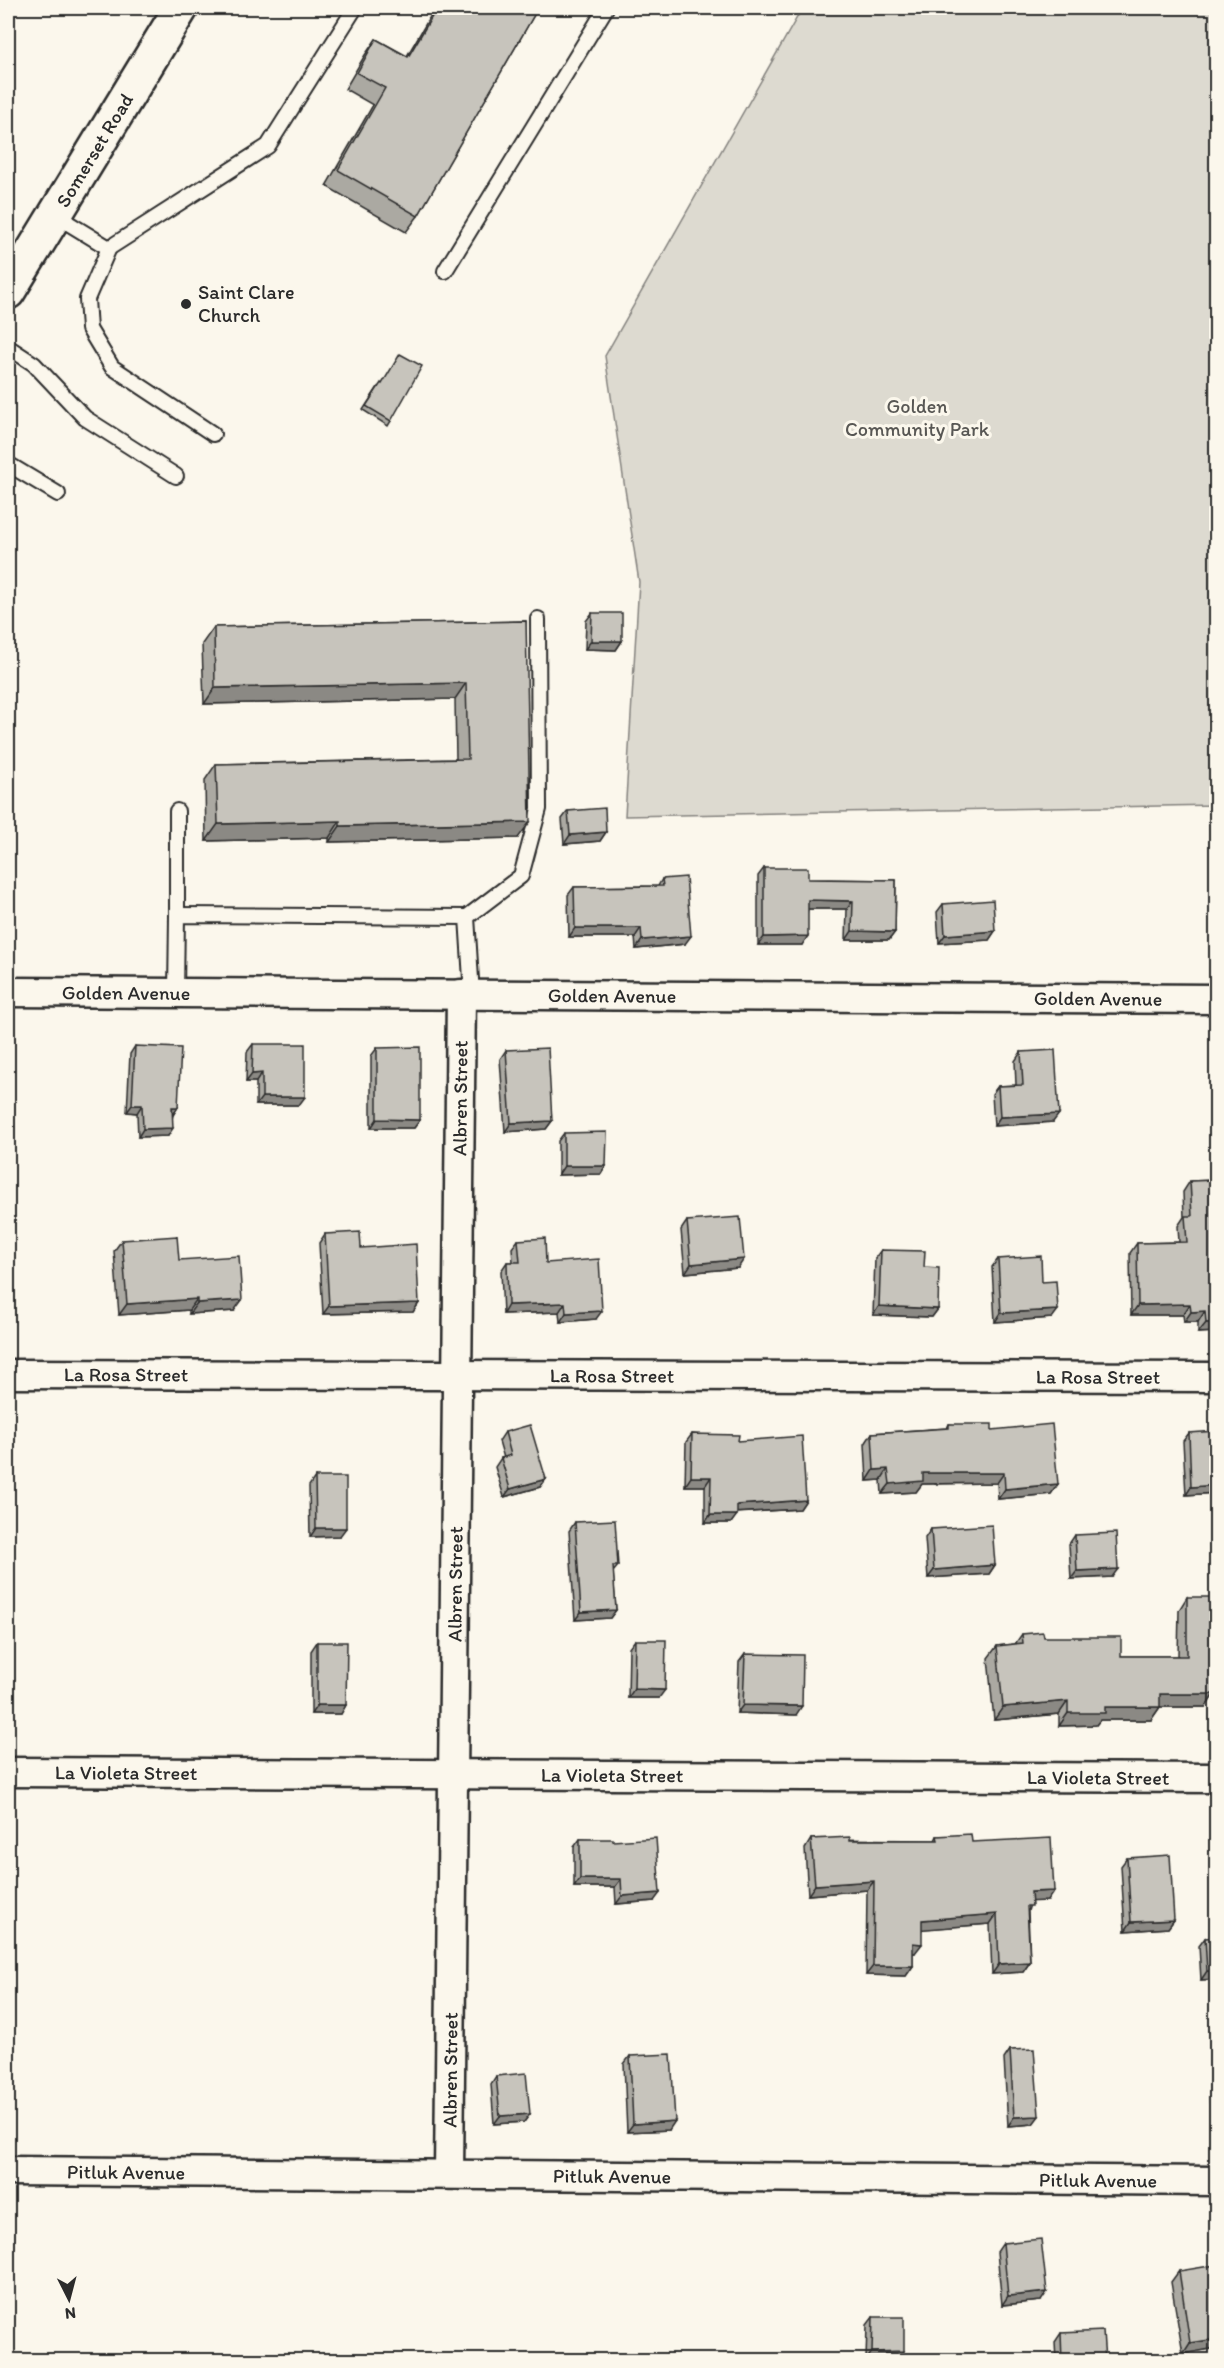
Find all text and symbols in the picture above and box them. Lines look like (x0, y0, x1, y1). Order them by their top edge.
street label: Somerset Road (51, 89, 138, 211)
place label: Saint Clare Church (198, 280, 294, 327)
marker: Saint Clare Church (179, 297, 193, 311)
park label: Golden Community Park (845, 394, 990, 441)
street label: Golden Avenue (62, 980, 190, 1005)
street label: Golden Avenue (548, 983, 676, 1008)
street label: Golden Avenue (1034, 986, 1162, 1011)
street label: Albren Street (447, 1040, 473, 1156)
street label: La Rosa Street (64, 1362, 188, 1386)
street label: La Rosa Street (550, 1363, 674, 1388)
street label: La Rosa Street (1036, 1365, 1160, 1389)
street label: Albren Street (442, 1526, 468, 1642)
street label: La Violeta Street (55, 1760, 198, 1785)
street label: La Violeta Street (541, 1763, 684, 1787)
street label: La Violeta Street (1027, 1765, 1170, 1790)
street label: Albren Street (437, 2012, 463, 2128)
street label: Pitluk Avenue (67, 2159, 185, 2184)
street label: Pitluk Avenue (553, 2164, 671, 2188)
street label: Pitluk Avenue (1039, 2168, 1157, 2193)
north arrow (39, 2269, 99, 2329)
text: N (64, 2303, 77, 2323)

